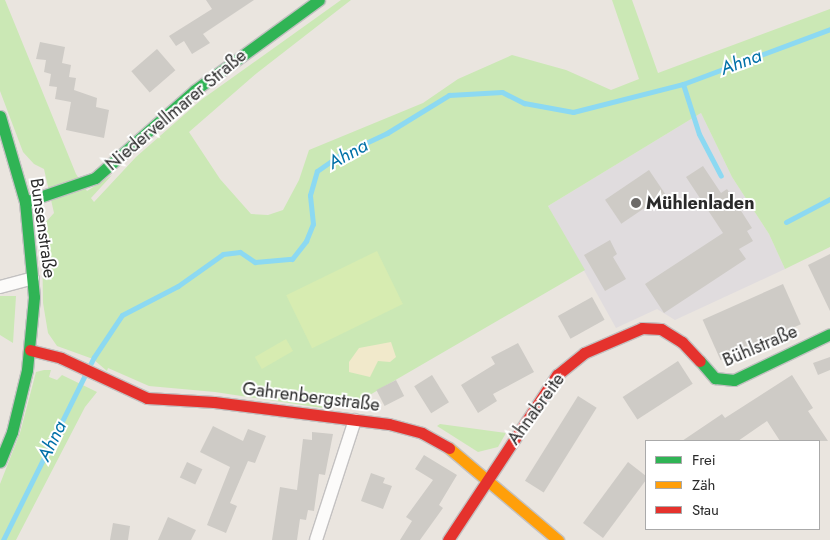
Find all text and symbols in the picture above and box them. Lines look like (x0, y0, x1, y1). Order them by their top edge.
water label: Ahna (717, 44, 765, 80)
street label: Niedervellmarer Straße (101, 45, 251, 175)
water label: Ahna (324, 134, 372, 174)
street label: Bunsenstraße (25, 177, 61, 279)
place label: Mühlenladen (646, 192, 754, 214)
marker: Mühlenladen (630, 197, 642, 209)
street label: Bühlstraße (719, 321, 801, 371)
street label: Ahnabreite (503, 369, 569, 449)
street label: Gahrenbergstraße (241, 378, 381, 416)
water label: Ahna (33, 417, 71, 465)
legend (645, 440, 820, 530)
text: Frei (692, 449, 716, 471)
text: Zäh (692, 474, 715, 496)
text: Stau (692, 499, 719, 521)

